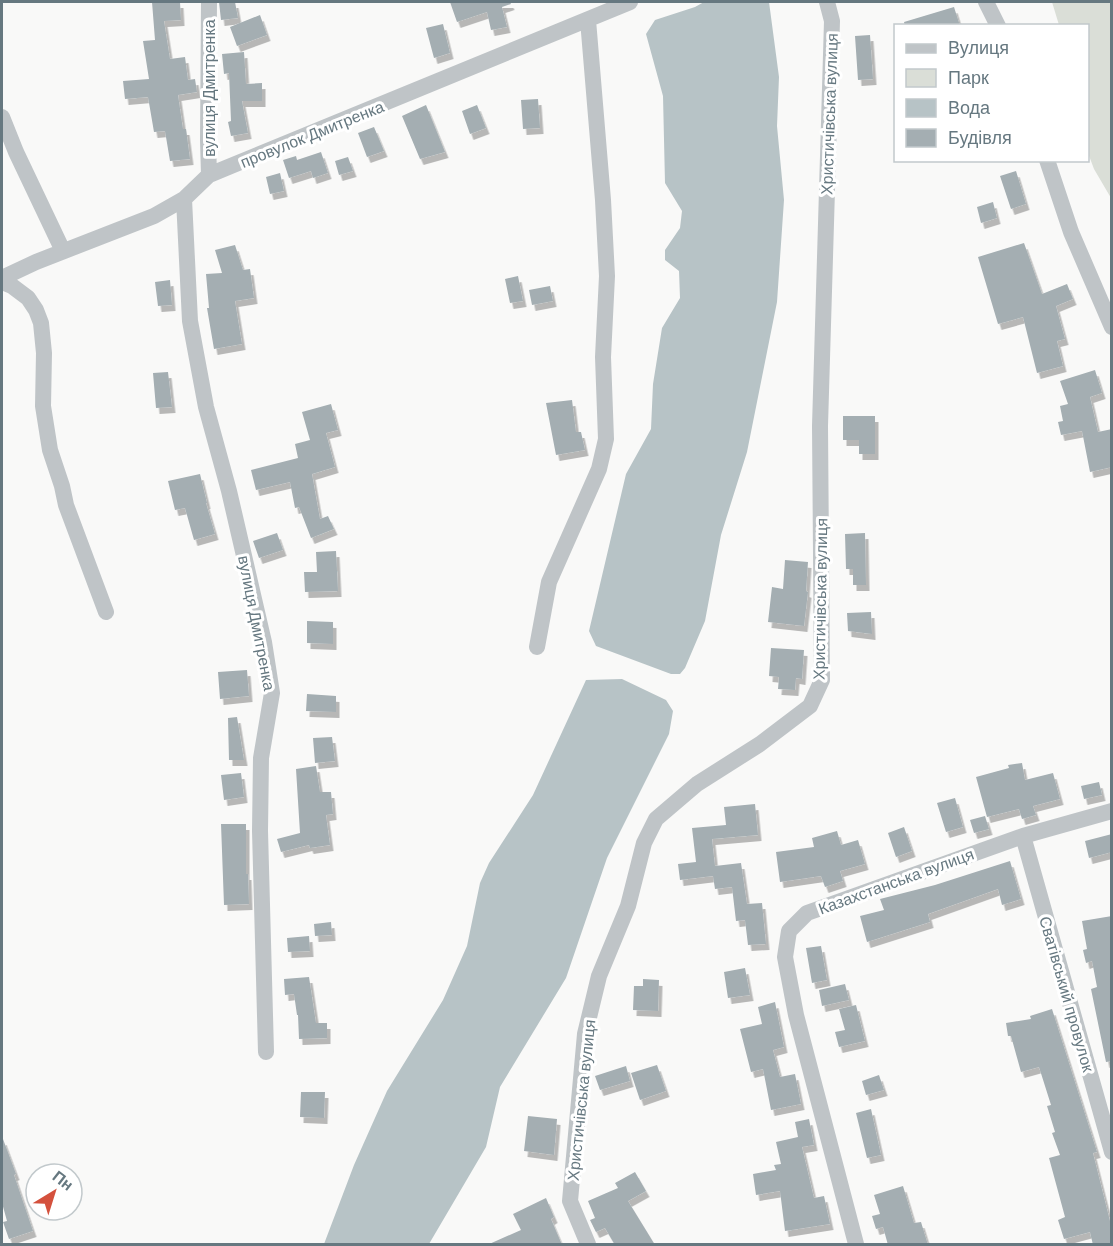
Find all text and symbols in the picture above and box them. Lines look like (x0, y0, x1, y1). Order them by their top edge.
street label: вулиця Дмитренка (201, 19, 218, 157)
legend (894, 24, 1089, 162)
street label: Христичівська вулиця (818, 33, 841, 195)
text: Вулиця (948, 38, 1009, 58)
text: Парк (948, 68, 989, 88)
street label: провулок Дмитренка (238, 98, 386, 171)
text: Вода (948, 98, 991, 118)
text: Будівля (948, 128, 1012, 148)
street label: Христичівська вулиця (811, 518, 830, 680)
street label: вулиця Дмитренка (235, 554, 278, 692)
street label: Казахстанська вулиця (816, 845, 976, 917)
street label: Сватівський провулок (1036, 914, 1097, 1075)
street label: Христичівська вулиця (565, 1019, 598, 1181)
north arrow (24, 1162, 84, 1222)
text: Пн (49, 1167, 77, 1194)

